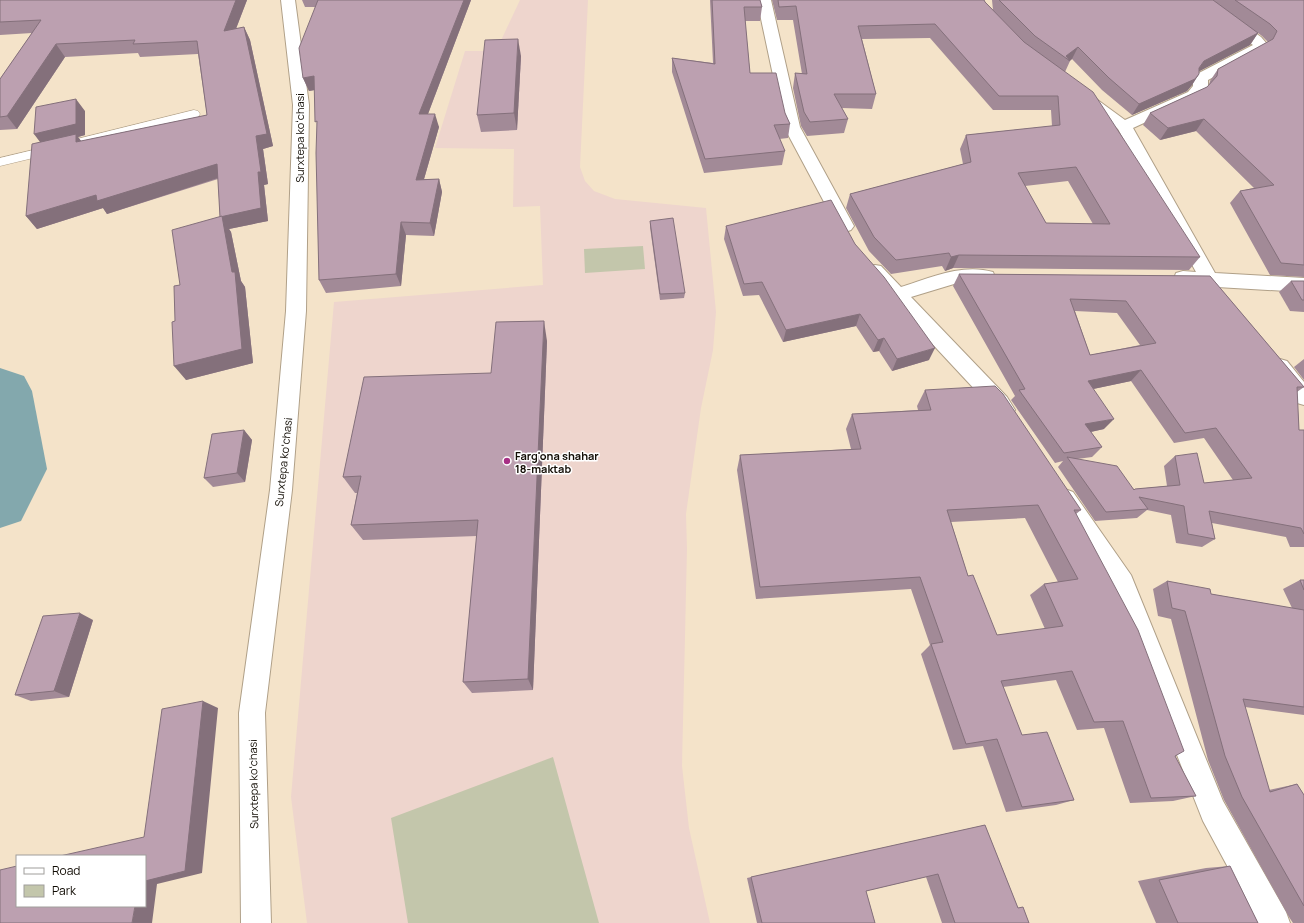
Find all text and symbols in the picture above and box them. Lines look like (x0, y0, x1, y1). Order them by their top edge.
street label: Surxtepa koʻchasi (292, 93, 307, 183)
street label: Surxtepa koʻchasi (271, 417, 295, 507)
place label: Farg'ona shahar 18-maktab (515, 448, 599, 476)
marker: Farg'ona shahar 18-maktab (502, 456, 512, 466)
street label: Surxtepa koʻchasi (245, 739, 261, 829)
legend (16, 855, 146, 907)
text: Road (52, 862, 80, 879)
text: Park (52, 882, 77, 899)

